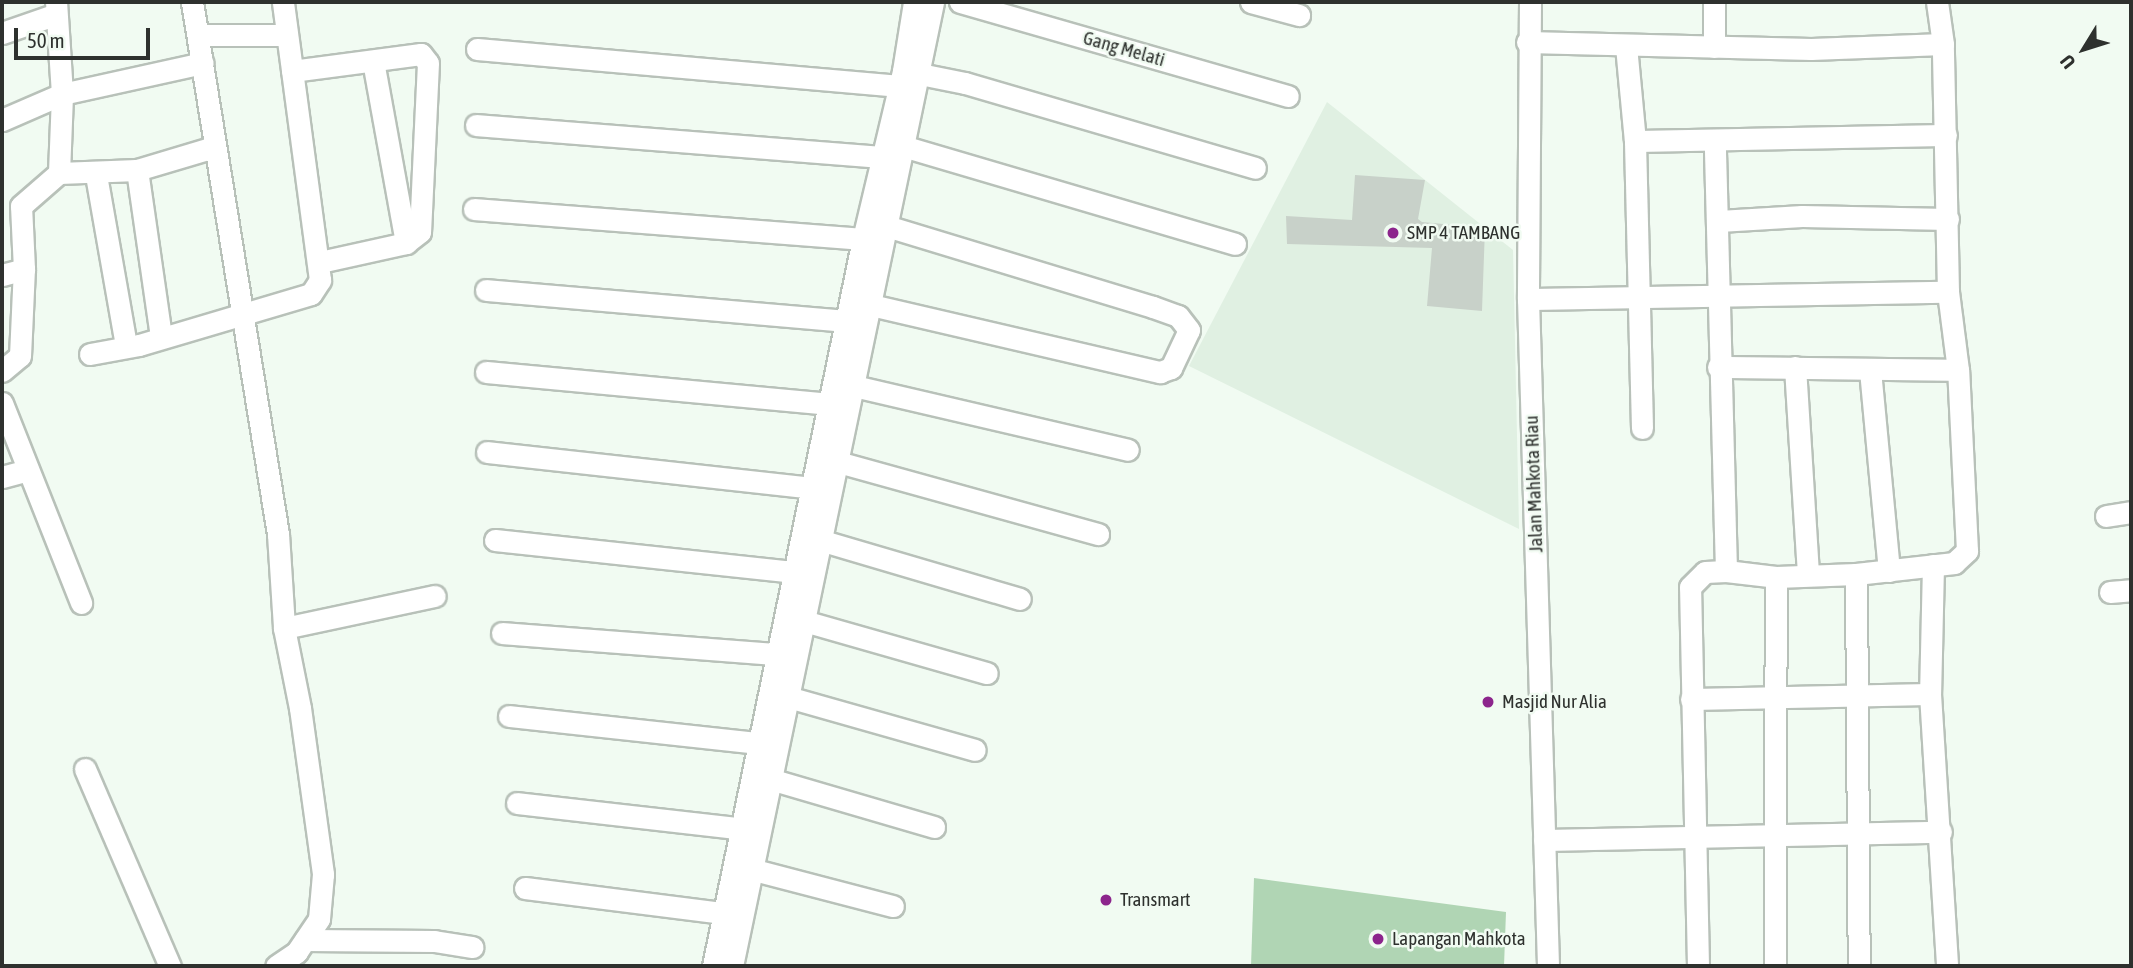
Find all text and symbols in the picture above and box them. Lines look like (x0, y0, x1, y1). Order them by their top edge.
scale bar (18, 14, 154, 58)
north arrow (2049, 14, 2119, 84)
street label: Gang Melati (1081, 26, 1167, 72)
text: 50 m (27, 28, 65, 52)
text: U (2055, 51, 2080, 73)
place label: SMP 4 TAMBANG (1407, 222, 1520, 244)
marker: SMP 4 TAMBANG (1385, 225, 1401, 241)
street label: Jalan Mahkota Riau (1520, 415, 1548, 553)
place label: Masjid Nur Alia (1502, 691, 1607, 713)
marker: Masjid Nur Alia (1480, 694, 1496, 710)
place label: Transmart (1120, 889, 1191, 911)
marker: Transmart (1098, 892, 1114, 908)
place label: Lapangan Mahkota (1392, 928, 1526, 950)
marker: Lapangan Mahkota (1370, 931, 1386, 947)

